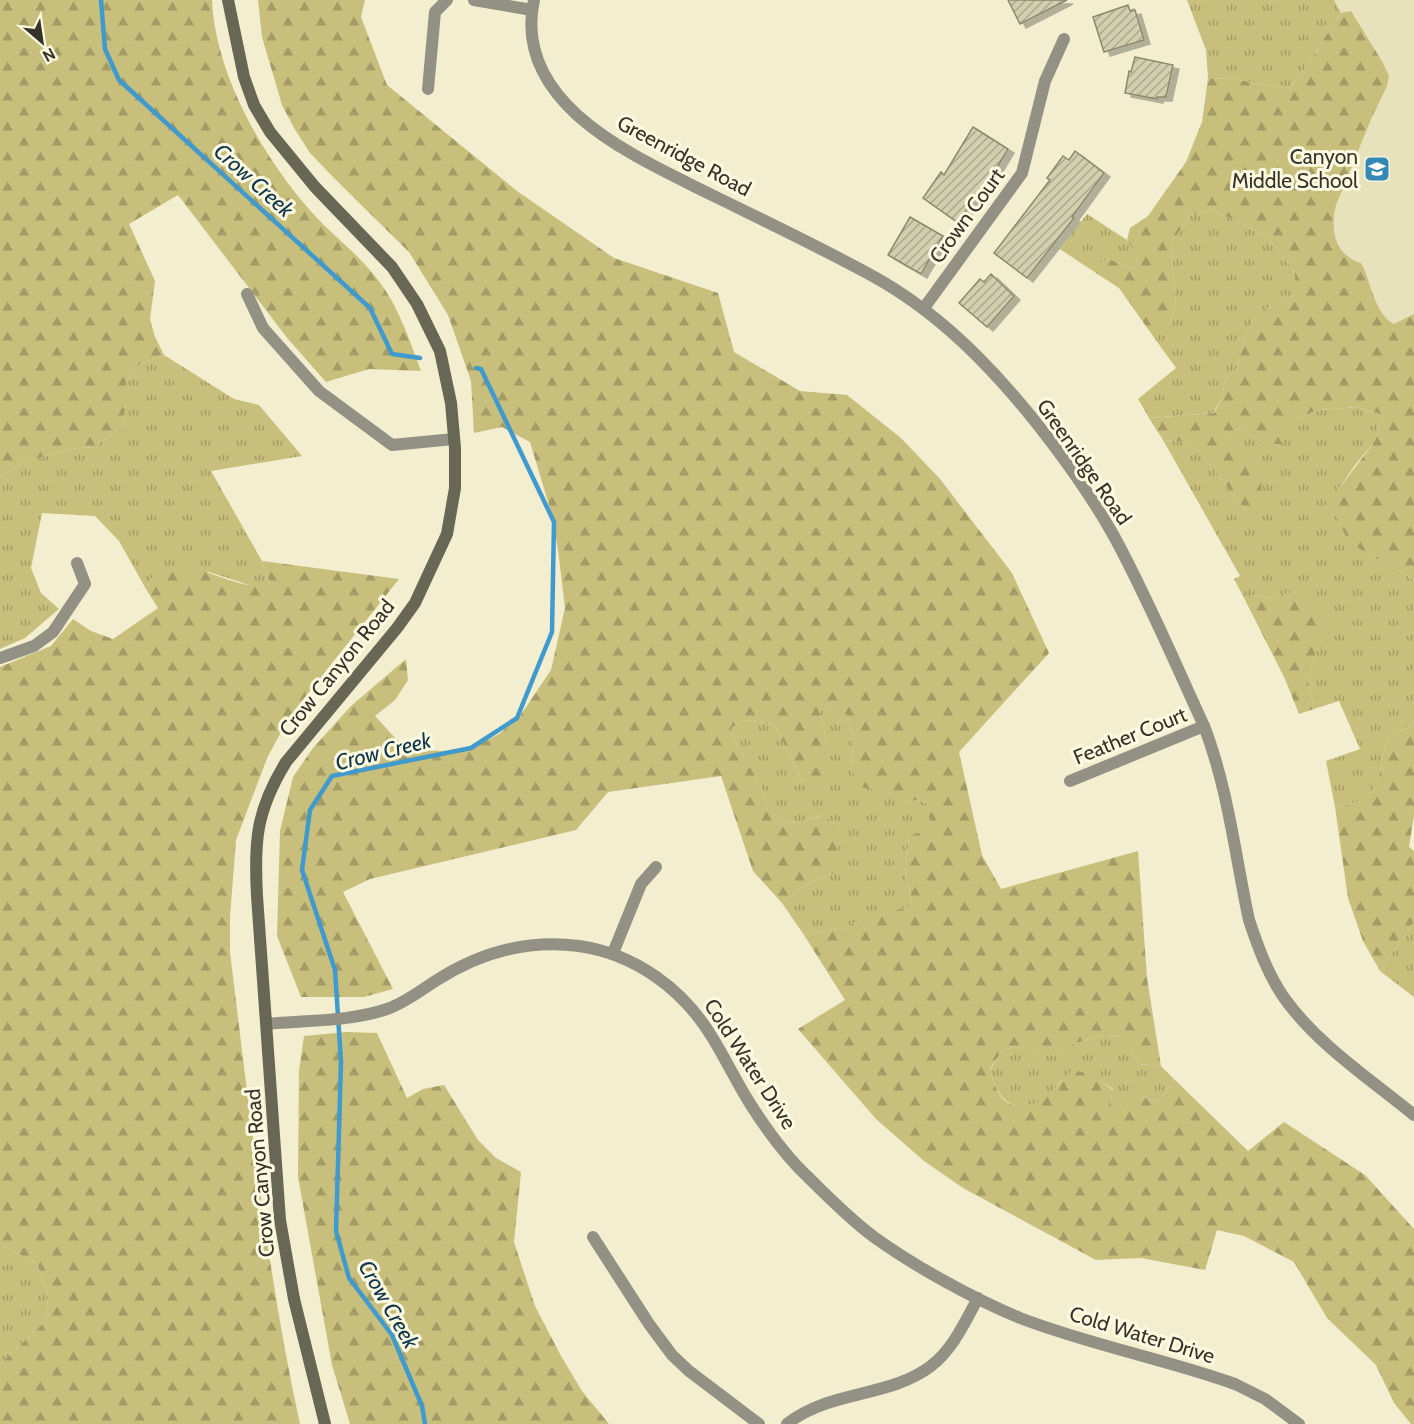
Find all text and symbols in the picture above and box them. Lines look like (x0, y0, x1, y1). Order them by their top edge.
north arrow (12, 12, 72, 72)
text: N (39, 44, 59, 66)
street label: Greenridge Road (613, 110, 755, 201)
water label: Crow Creek (208, 138, 299, 224)
place label: Canyon Middle School (1232, 144, 1358, 193)
school or university icon: Canyon Middle School (1362, 154, 1392, 184)
street label: Crown Court (924, 163, 1009, 268)
street label: Greenridge Road (1032, 394, 1137, 529)
street label: Crow Canyon Road (274, 594, 399, 741)
street label: Feather Court (1069, 701, 1190, 770)
water label: Crow Creek (332, 726, 434, 776)
street label: Cold Water Drive (699, 994, 802, 1134)
street label: Crow Canyon Road (240, 1088, 279, 1258)
water label: Crow Creek (352, 1255, 425, 1354)
street label: Cold Water Drive (1067, 1301, 1218, 1369)

